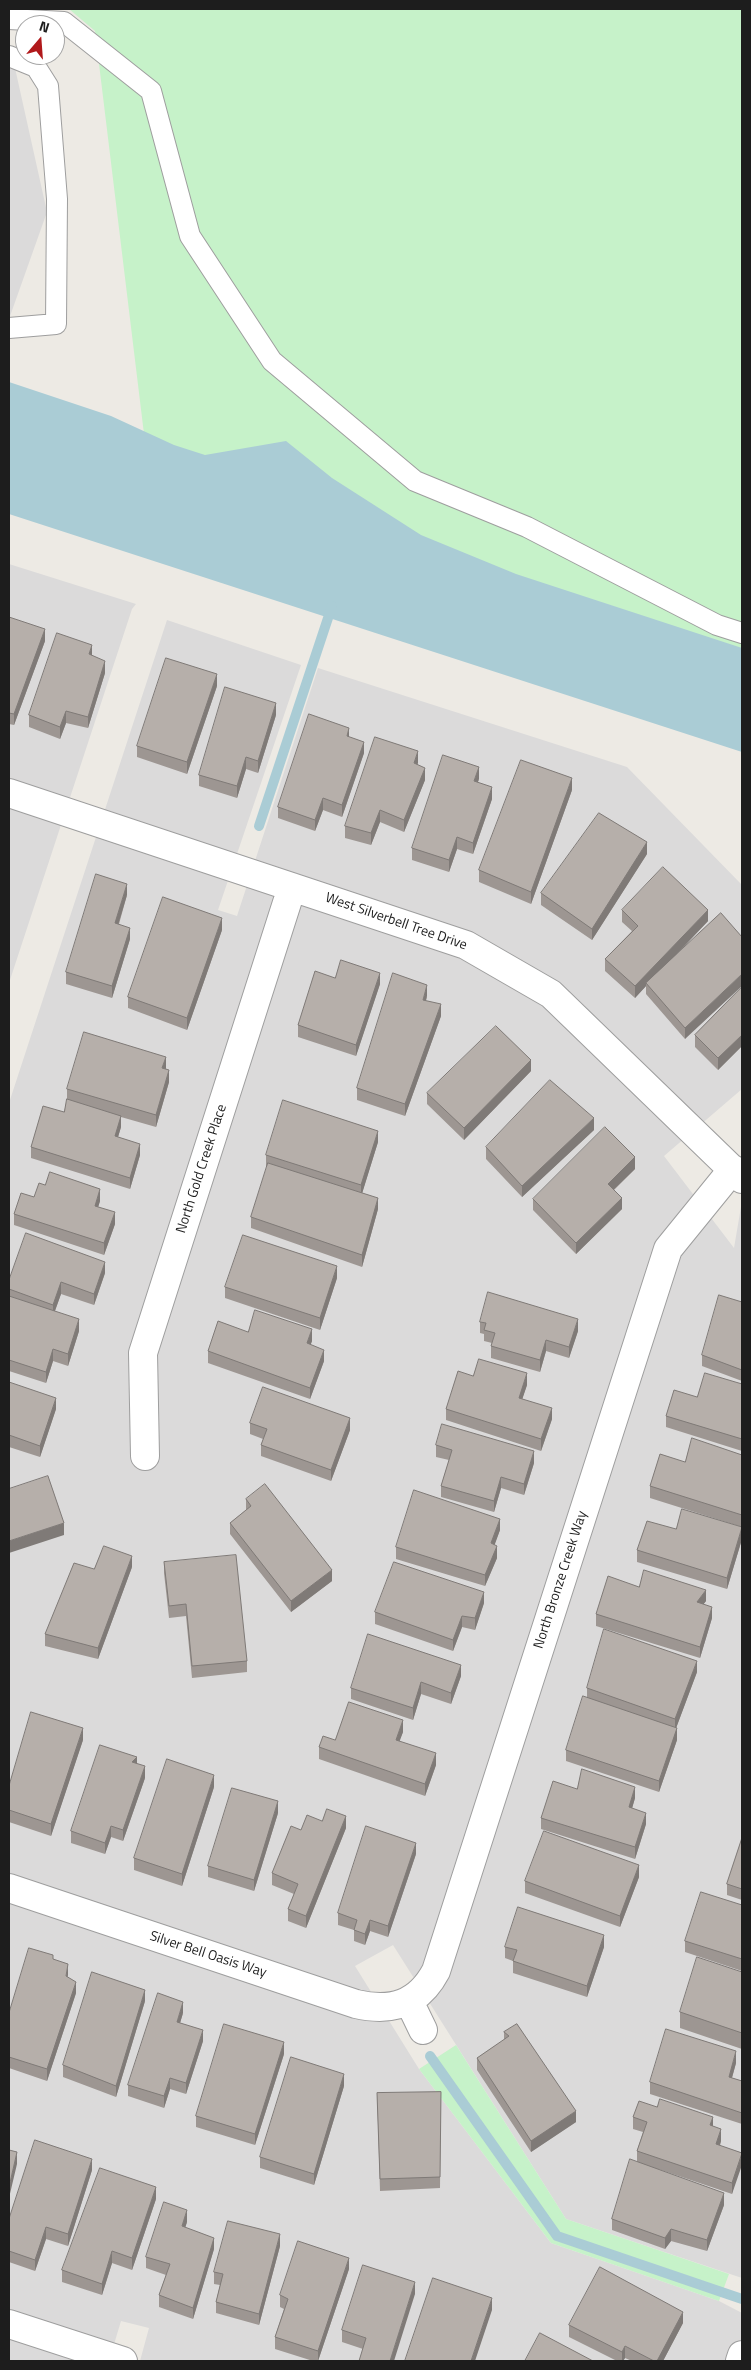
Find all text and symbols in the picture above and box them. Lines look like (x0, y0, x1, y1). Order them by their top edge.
north arrow (15, 15, 65, 65)
text: N (37, 15, 52, 38)
street label: West Silverbell Tree Drive (323, 890, 469, 954)
street label: North Gold Creek Place (173, 1102, 231, 1236)
street label: North Bronze Creek Way (531, 1509, 591, 1651)
street label: Silver Bell Oasis Way (147, 1928, 269, 1982)

